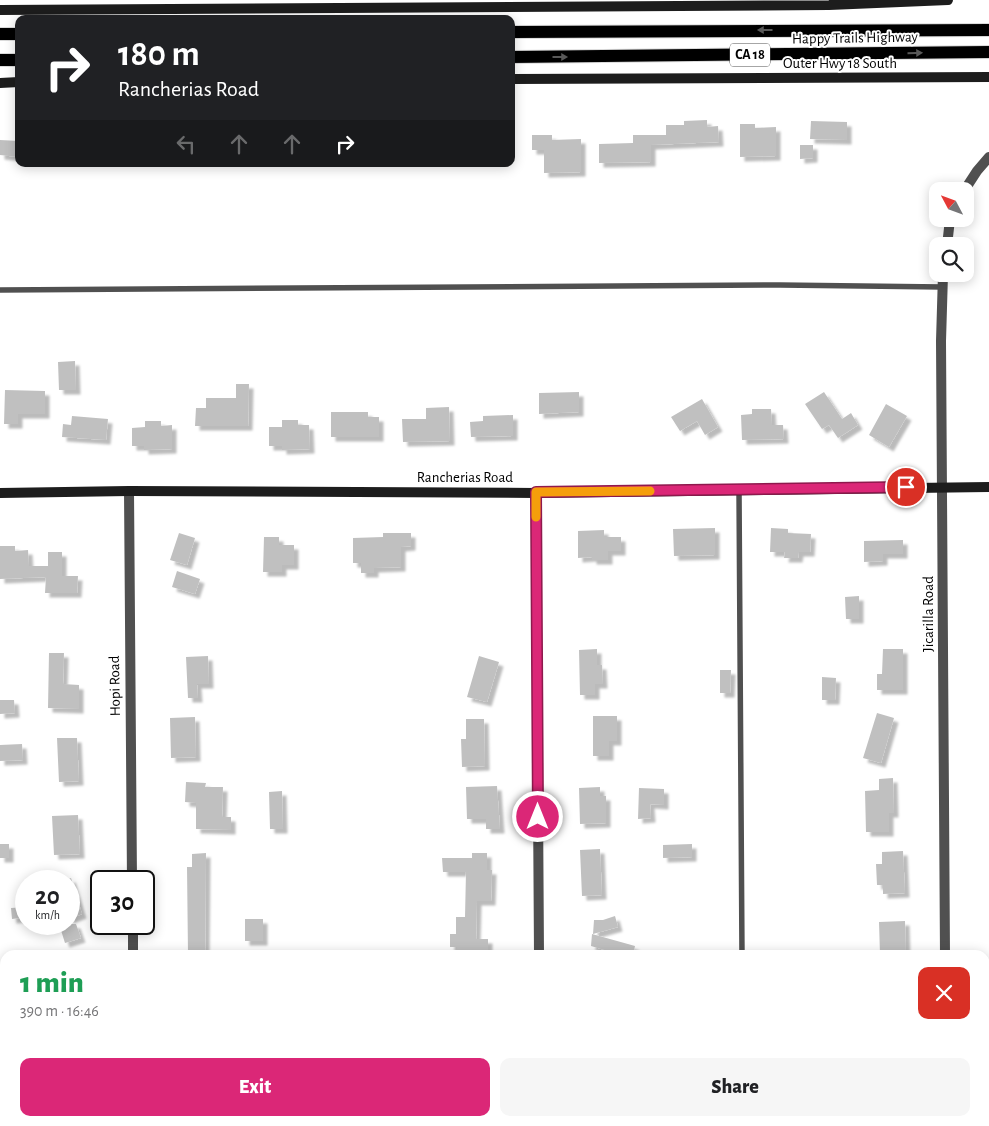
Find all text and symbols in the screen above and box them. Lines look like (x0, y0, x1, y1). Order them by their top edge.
one-way arrow (757, 26, 773, 34)
street label: Happy Trails Highway (792, 29, 919, 47)
icon: right (35, 35, 100, 100)
text: 180 m (118, 37, 200, 72)
road number: CA 18 (730, 44, 770, 66)
one-way arrow (907, 49, 923, 57)
one-way arrow (552, 53, 568, 61)
street label: Outer Hwy 18 South (783, 56, 897, 71)
text: Rancherias Road (118, 78, 259, 100)
icon: left (172, 130, 200, 158)
icon: ahead (225, 130, 253, 158)
icon: ahead (278, 130, 306, 158)
icon: right (331, 130, 359, 158)
north arrow (929, 182, 974, 228)
map controls (929, 182, 974, 282)
button: search (929, 237, 974, 282)
pin (885, 466, 927, 508)
street label: Rancherias Road (417, 470, 513, 485)
icon: arrive (892, 473, 920, 501)
street label: Jicarilla Road (921, 576, 936, 652)
street label: Hopi Road (107, 655, 123, 717)
position arrow (511, 790, 563, 842)
speed limit sign: 30 (90, 870, 155, 935)
text: 20 (35, 884, 60, 909)
text: km/h (35, 909, 60, 921)
button: close (918, 967, 970, 1019)
text: 1 min (20, 968, 84, 998)
text: 390 m · 16:46 (20, 1003, 99, 1019)
button: Exit (20, 1058, 490, 1116)
button: Share (500, 1058, 970, 1116)

